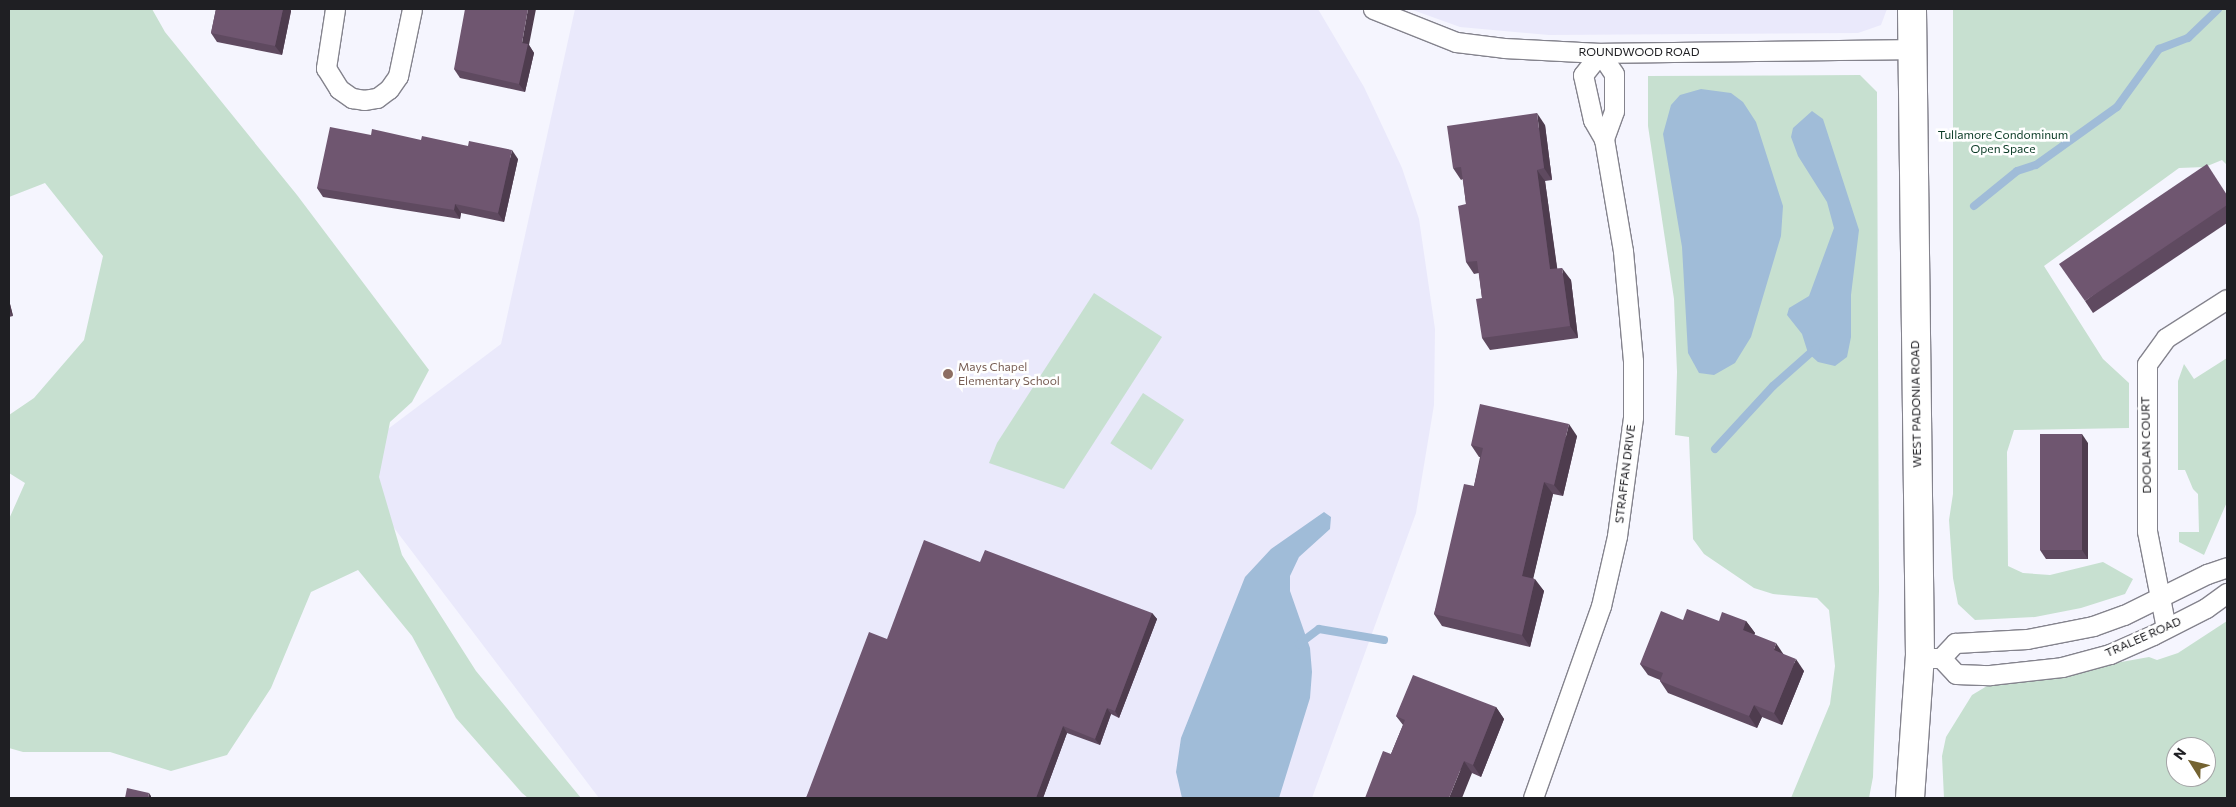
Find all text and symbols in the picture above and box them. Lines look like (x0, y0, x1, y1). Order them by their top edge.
street label: ROUNDWOOD ROAD (1578, 45, 1700, 59)
park label: Tullamore Condominum Open Space (1938, 128, 2068, 156)
street label: WEST PADONIA ROAD (1908, 340, 1924, 468)
place label: Mays Chapel Elementary School (958, 360, 1060, 388)
marker: Mays Chapel Elementary School (942, 368, 954, 380)
street label: DOOLAN COURT (2138, 396, 2154, 494)
street label: STRAFFAN DRIVE (1612, 424, 1638, 524)
street label: TRALEE ROAD (2103, 614, 2183, 660)
north arrow (2166, 737, 2216, 787)
text: N (2169, 744, 2189, 763)

